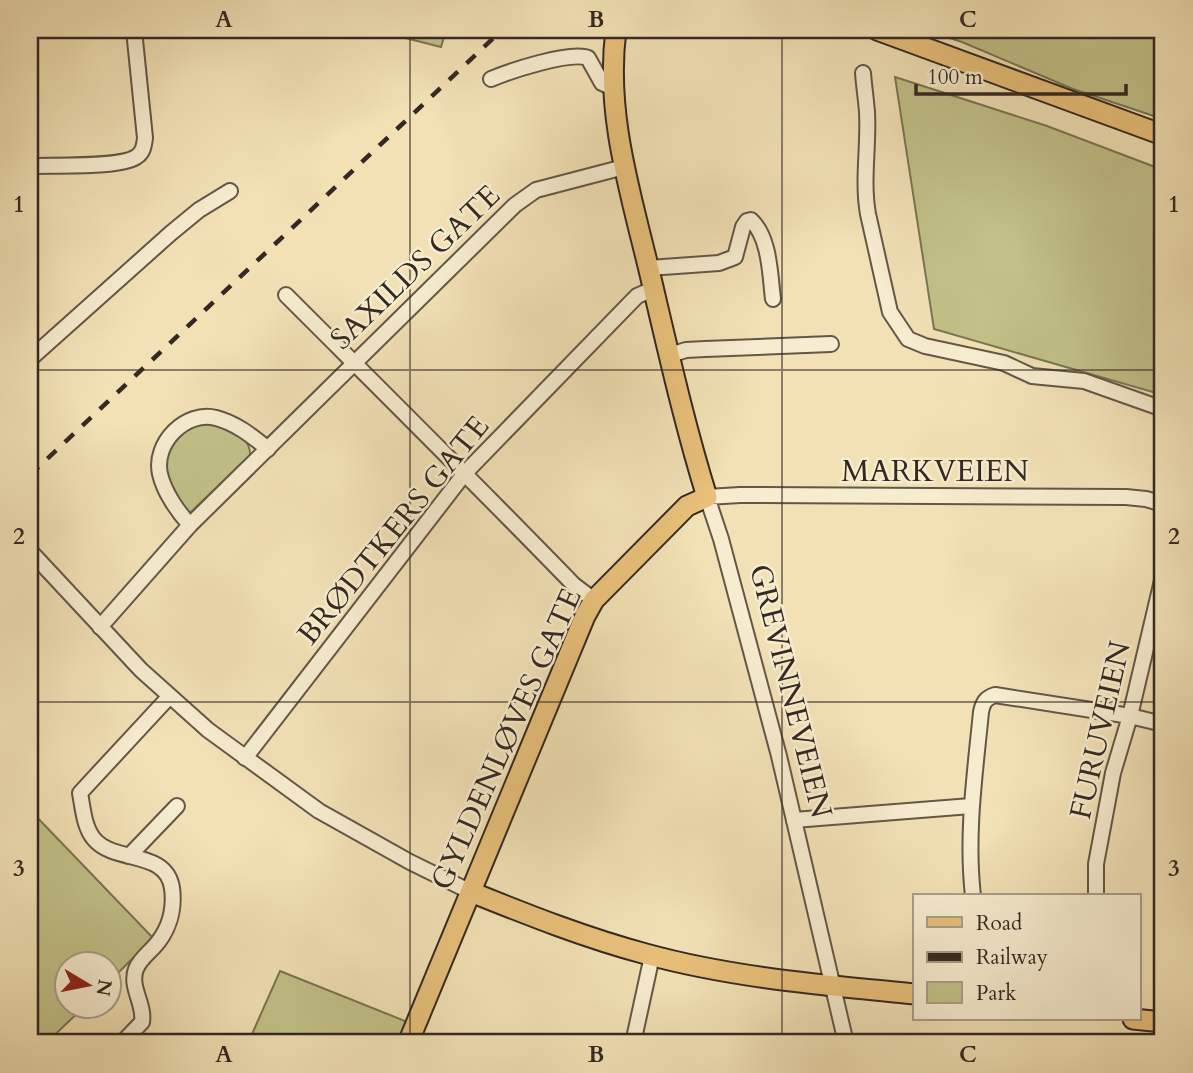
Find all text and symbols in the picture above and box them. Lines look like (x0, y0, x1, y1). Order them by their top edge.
text: A (215, 4, 233, 35)
text: B (588, 4, 604, 35)
text: C (959, 4, 977, 35)
scale bar (916, 52, 1126, 96)
text: 100 m (927, 63, 983, 92)
street label: SAXILDS GATE (321, 176, 509, 359)
text: 1 (13, 189, 25, 220)
text: 1 (1168, 189, 1180, 220)
street label: BRØDTKERS GATE (288, 407, 499, 653)
street label: MARKVEIEN (841, 451, 1029, 492)
text: 2 (13, 521, 25, 552)
text: 2 (1168, 521, 1180, 552)
street label: GREVINNEVEIEN (739, 560, 842, 823)
street label: GYLDENLØVES GATE (421, 582, 591, 896)
street label: FURUVEIEN (1060, 637, 1141, 823)
text: 3 (13, 853, 25, 884)
text: 3 (1168, 853, 1180, 884)
legend (913, 894, 1140, 1020)
text: Road (976, 909, 1022, 938)
text: Railway (976, 943, 1048, 972)
north arrow (52, 950, 122, 1020)
text: N (89, 977, 118, 999)
text: Park (976, 979, 1017, 1008)
text: A (215, 1039, 233, 1070)
text: B (588, 1039, 604, 1070)
text: C (959, 1039, 977, 1070)

